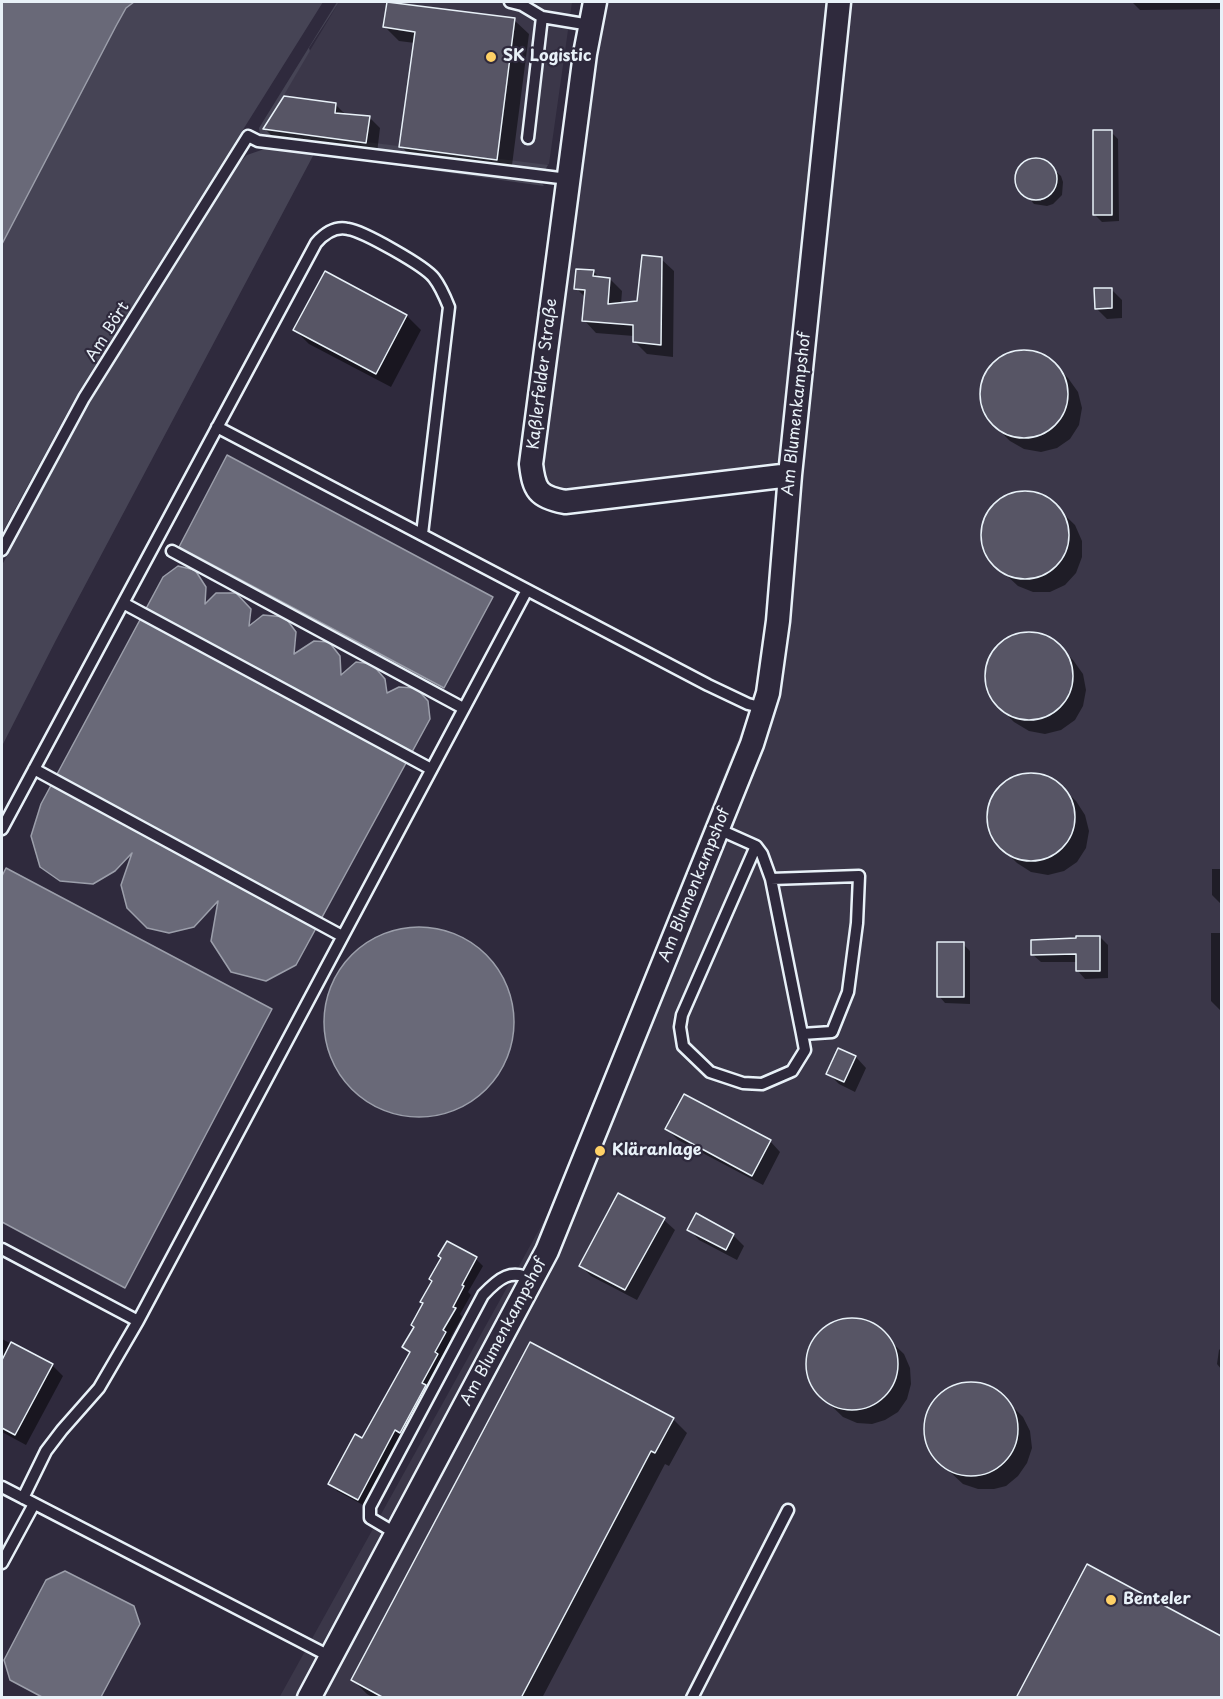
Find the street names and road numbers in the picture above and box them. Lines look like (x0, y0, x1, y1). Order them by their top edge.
street label: Kaßlerfelder Straße (524, 297, 562, 451)
street label: Am Bört (82, 299, 134, 365)
street label: Am Blumenkampshof (779, 331, 815, 497)
street label: Am Blumenkampshof (655, 805, 735, 965)
street label: Am Blumenkampshof (457, 1255, 551, 1409)

